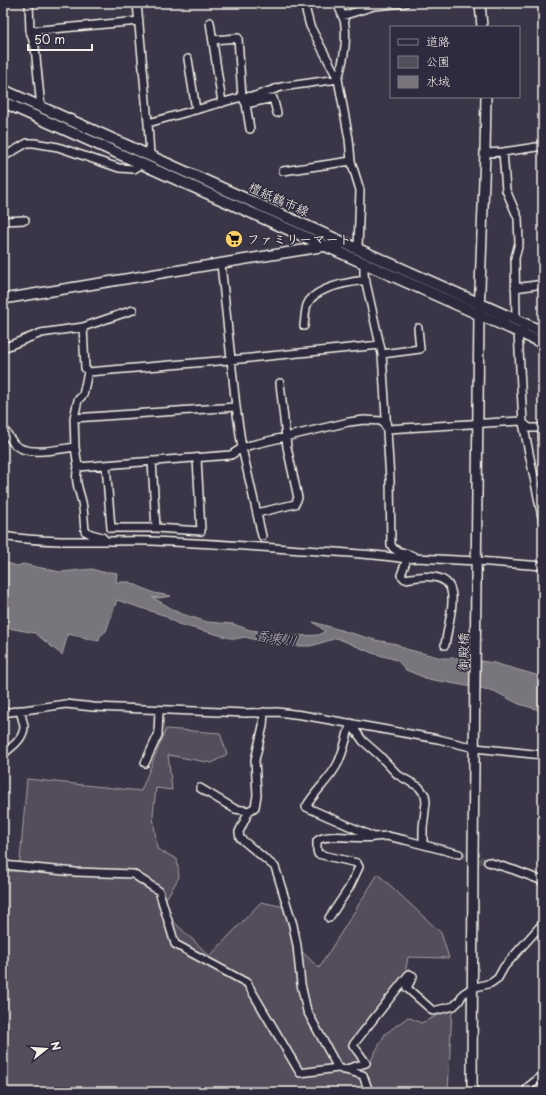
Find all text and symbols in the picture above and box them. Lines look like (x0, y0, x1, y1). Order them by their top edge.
scale bar (28, 26, 92, 52)
legend (390, 26, 520, 98)
text: 50 m (34, 30, 65, 48)
text: 道路 (426, 32, 450, 50)
text: 公園 (426, 52, 450, 70)
text: 水域 (426, 72, 450, 90)
street label: 檀紙鶴市線 (246, 177, 314, 221)
supermarket icon: ファミリーマート (224, 229, 244, 249)
place label: ファミリーマート (247, 229, 352, 248)
water label: 香東川 (254, 624, 298, 651)
street label: 御殿橋 (453, 632, 472, 672)
north arrow (26, 1029, 66, 1069)
text: N (47, 1039, 66, 1053)

